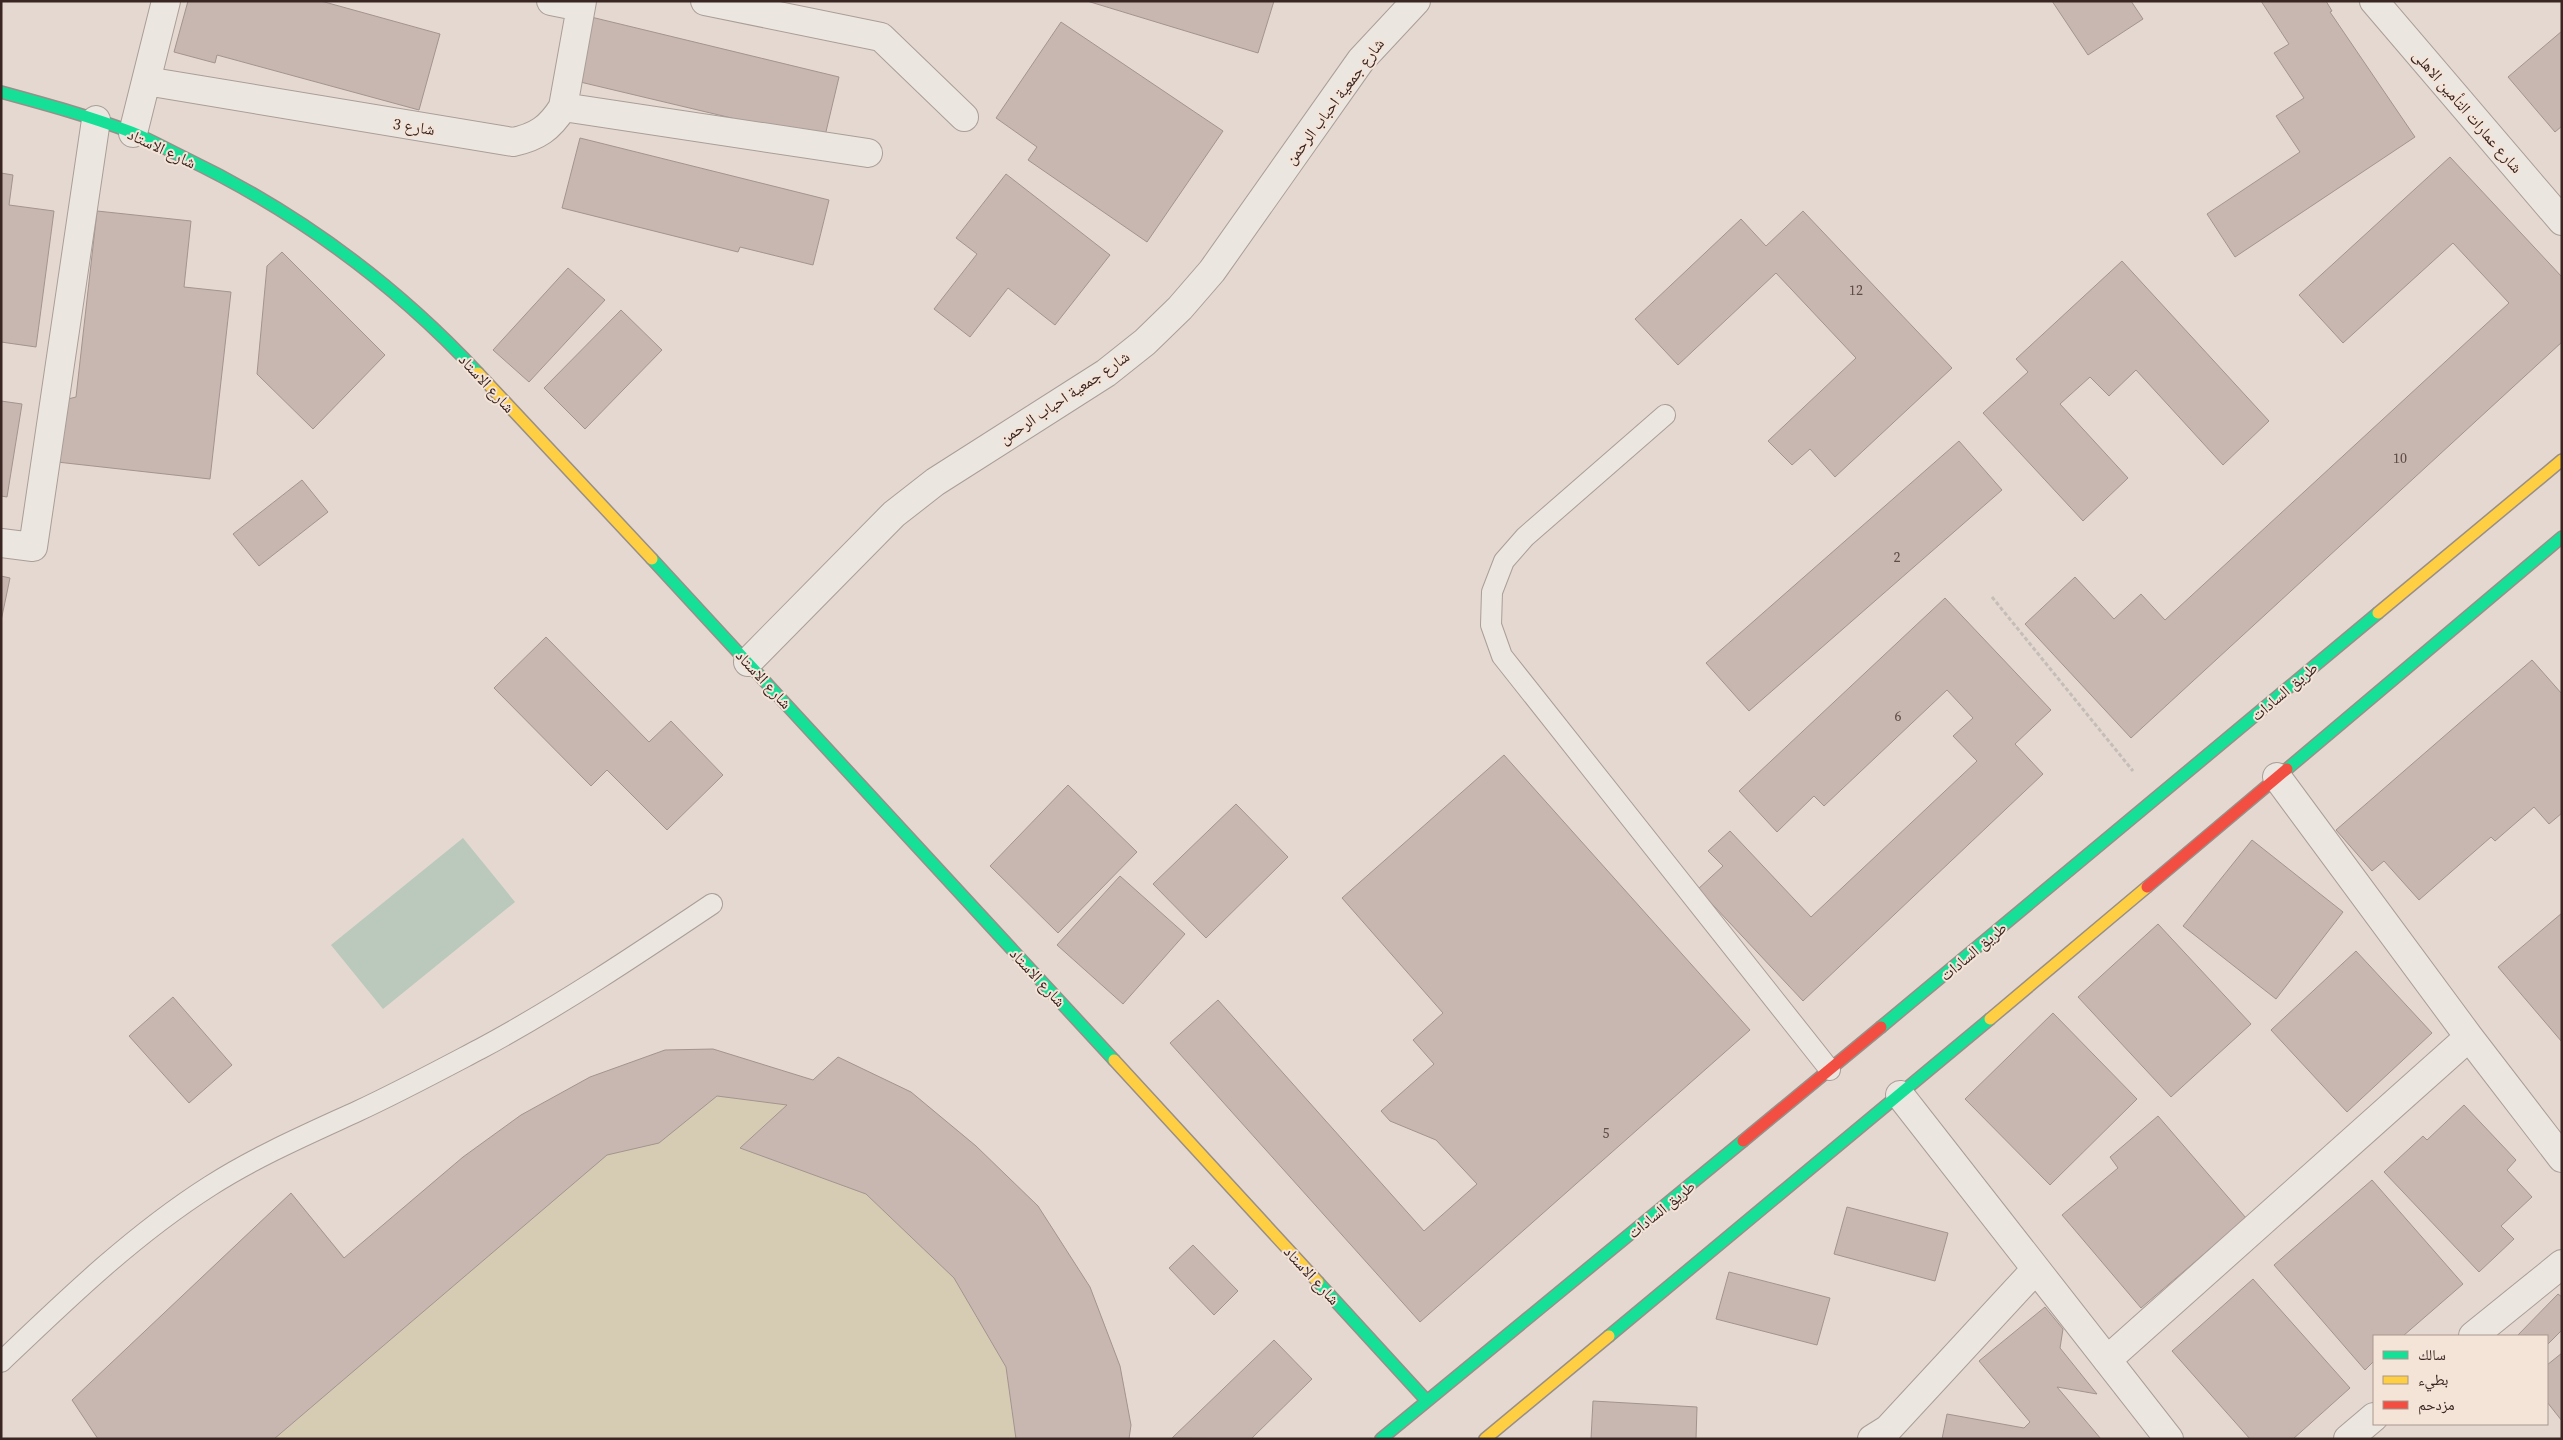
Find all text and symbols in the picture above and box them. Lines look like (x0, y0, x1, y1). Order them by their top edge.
street label: شارع جمعية احباب الرحمن (1279, 33, 1389, 169)
street label: شارع عمارات التأمين الاهلى (2408, 44, 2528, 178)
street label: شارع 3 (391, 112, 437, 140)
street label: شارع الاستاد (124, 123, 200, 173)
house number: 12 (1849, 280, 1863, 300)
street label: شارع جمعية احباب الرحمن (994, 345, 1134, 449)
street label: شارع الاستاد (454, 349, 520, 417)
house number: 10 (2393, 448, 2407, 468)
house number: 2 (1894, 547, 1901, 567)
street label: شارع الاستاد (731, 645, 797, 713)
street label: طريق السادات (2246, 656, 2322, 726)
house number: 6 (1895, 706, 1902, 726)
street label: طريق السادات (1935, 916, 2011, 986)
street label: شارع الاستاد (1005, 943, 1071, 1011)
house number: 5 (1603, 1123, 1610, 1143)
street label: طريق السادات (1623, 1175, 1699, 1243)
street label: شارع الاستاد (1279, 1241, 1345, 1309)
legend (2373, 1335, 2548, 1425)
text: سالك (2418, 1344, 2446, 1365)
text: بطيء (2418, 1369, 2448, 1392)
text: مزدحم (2418, 1394, 2455, 1415)

